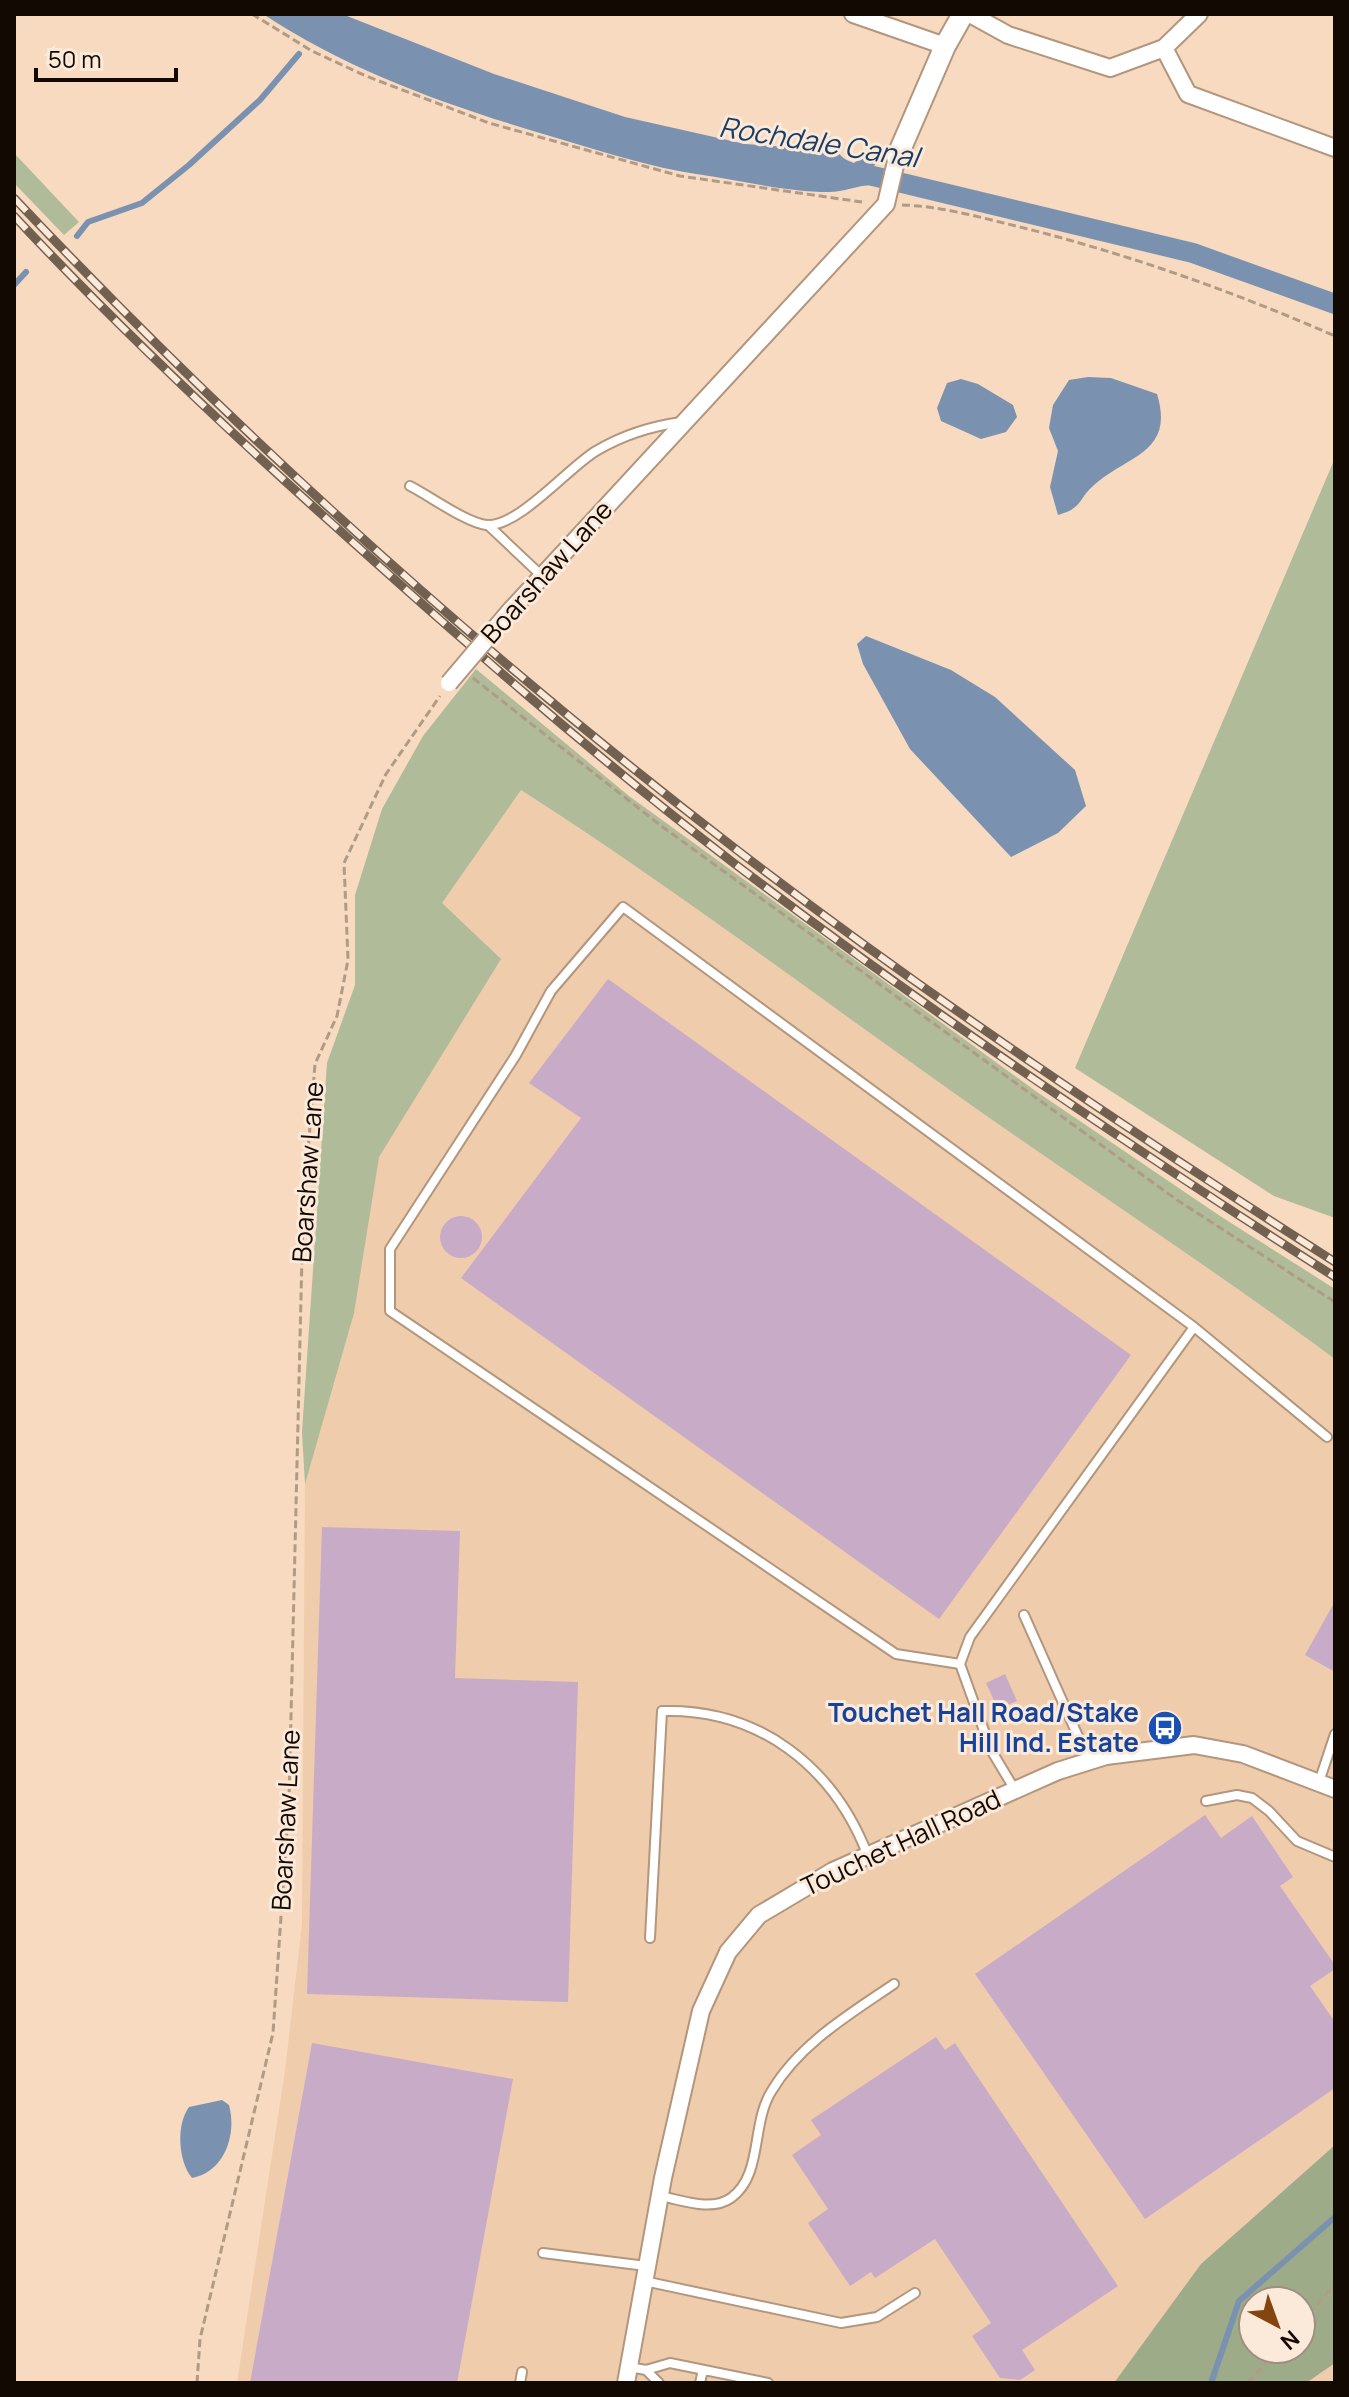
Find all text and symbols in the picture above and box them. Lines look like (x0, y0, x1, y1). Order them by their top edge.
scale bar (36, 32, 176, 82)
text: 50 m (48, 42, 102, 75)
water label: Rochdale Canal (717, 107, 925, 176)
street label: Boarshaw Lane (472, 492, 620, 651)
street label: Boarshaw Lane (283, 1080, 331, 1263)
place label: Touchet Hall Road/Stake Hill Ind. Estate (828, 1694, 1139, 1760)
bus stop icon: Touchet Hall Road/Stake Hill Ind. Estate (1146, 1709, 1184, 1747)
street label: Boarshaw Lane (262, 1729, 308, 1911)
street label: Touchet Hall Road (795, 1780, 1006, 1904)
north arrow (1237, 2285, 1317, 2365)
text: N (1274, 2324, 1306, 2357)

